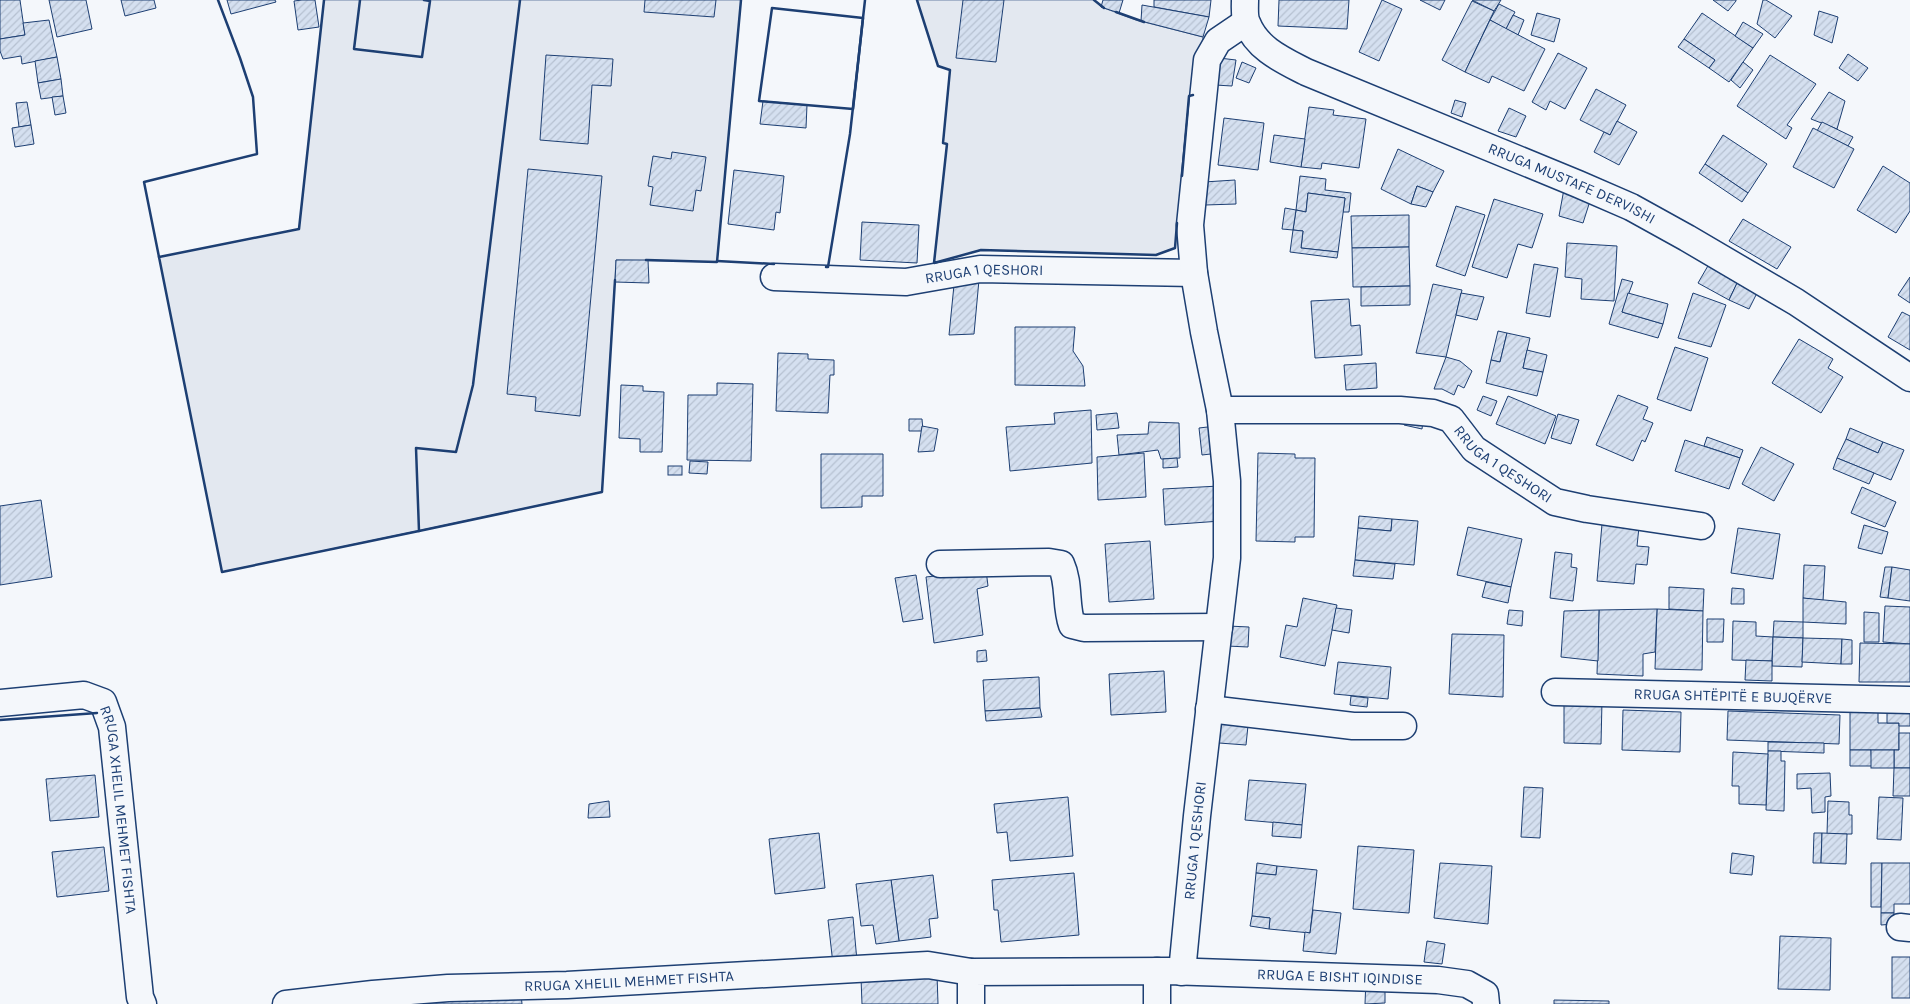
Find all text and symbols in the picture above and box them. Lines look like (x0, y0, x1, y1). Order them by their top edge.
street label: RRUGA MUSTAFE DERVISHI (1486, 139, 1659, 228)
street label: RRUGA 1 QESHORI (924, 260, 1043, 288)
street label: RRUGA 1 QESHORI (1450, 422, 1556, 507)
street label: RRUGA SHTËPITË E BUJQËRVE (1633, 685, 1832, 707)
street label: RRUGA XHELIL MEHMET FISHTA (96, 703, 140, 915)
street label: RRUGA 1 QESHORI (1180, 780, 1210, 901)
street label: RRUGA E BISHT IQINDISE (1257, 965, 1423, 988)
street label: RRUGA XHELIL MEHMET FISHTA (524, 967, 735, 995)

